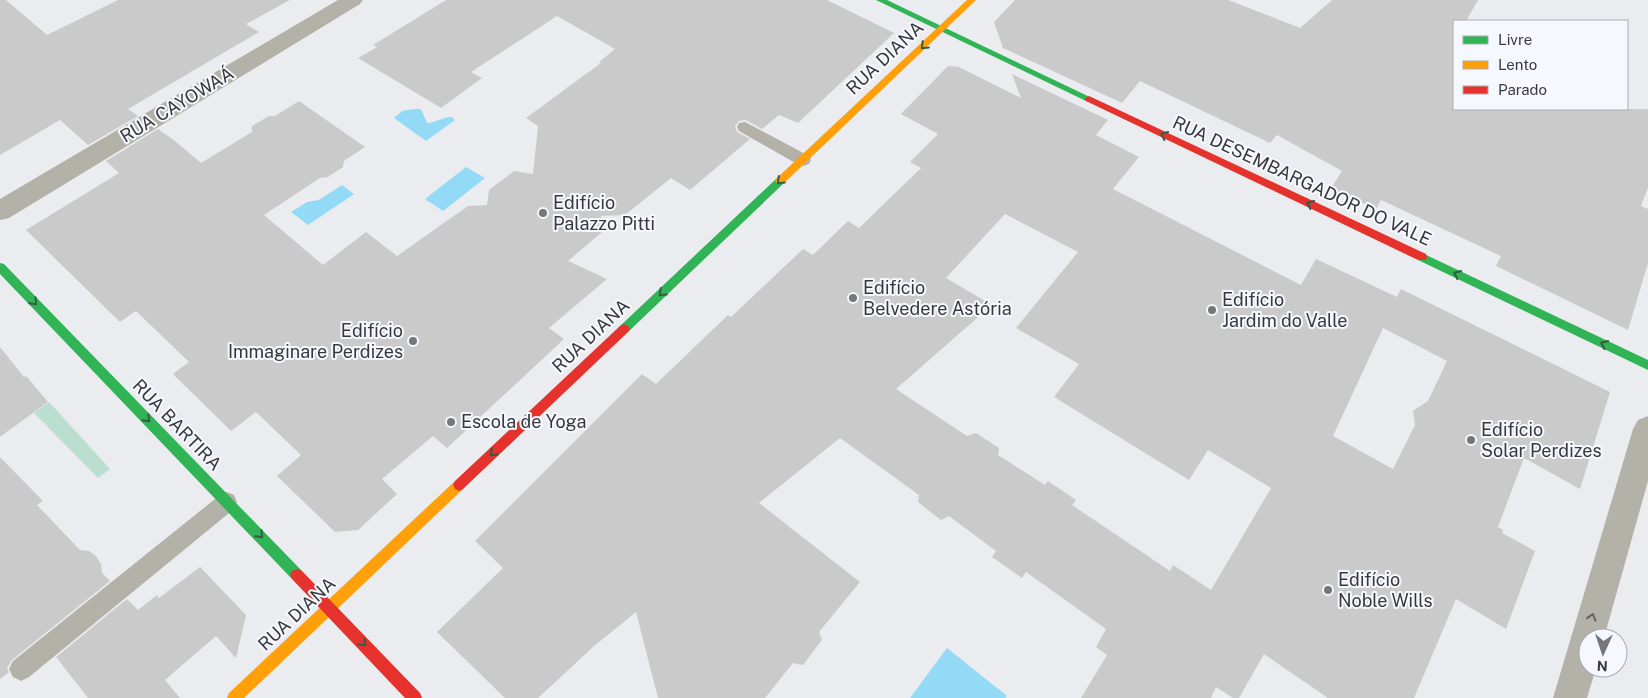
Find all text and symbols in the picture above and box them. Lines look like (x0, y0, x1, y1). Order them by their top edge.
street label: RUA DIANA (842, 16, 928, 99)
legend (1453, 20, 1628, 110)
text: Livre (1498, 31, 1532, 48)
one-way arrow (921, 40, 930, 49)
text: Lento (1498, 56, 1537, 73)
street label: RUA CAYOWAÁ (116, 61, 238, 147)
text: Parado (1498, 81, 1547, 98)
street label: RUA DESEMBARGADOR DO VALE (1170, 111, 1435, 250)
one-way arrow (1160, 131, 1169, 141)
one-way arrow (777, 175, 786, 184)
place label: Edifício Palazzo Pitti (553, 192, 655, 234)
one-way arrow (1306, 200, 1315, 210)
marker: Edifício Palazzo Pitti (537, 207, 549, 219)
one-way arrow (1453, 270, 1462, 280)
place label: Edifício Belvedere Astória (863, 277, 1012, 319)
one-way arrow (659, 287, 668, 296)
place label: Edifício Jardim do Valle (1222, 289, 1347, 331)
marker: Edifício Belvedere Astória (847, 292, 859, 304)
street label: RUA DIANA (548, 294, 634, 377)
one-way arrow (28, 296, 37, 305)
marker: Edifício Jardim do Valle (1206, 304, 1218, 316)
place label: Edifício Immaginare Perdizes (228, 320, 403, 362)
marker: Edifício Immaginare Perdizes (407, 335, 419, 347)
one-way arrow (1600, 339, 1609, 350)
street label: RUA BARTIRA (129, 375, 226, 475)
place label: Escola de Yoga (461, 411, 586, 432)
one-way arrow (141, 413, 150, 422)
marker: Escola de Yoga (445, 416, 457, 428)
place label: Edifício Solar Perdizes (1481, 419, 1602, 461)
marker: Edifício Solar Perdizes (1465, 434, 1477, 446)
one-way arrow (490, 447, 499, 456)
one-way arrow (254, 530, 263, 539)
place label: Edifício Noble Wills (1338, 569, 1433, 611)
street label: RUA DIANA (254, 572, 340, 655)
marker: Edifício Noble Wills (1322, 584, 1334, 596)
one-way arrow (1587, 614, 1597, 622)
north arrow (1578, 628, 1628, 678)
one-way arrow (357, 637, 366, 646)
text: N (1596, 658, 1608, 674)

